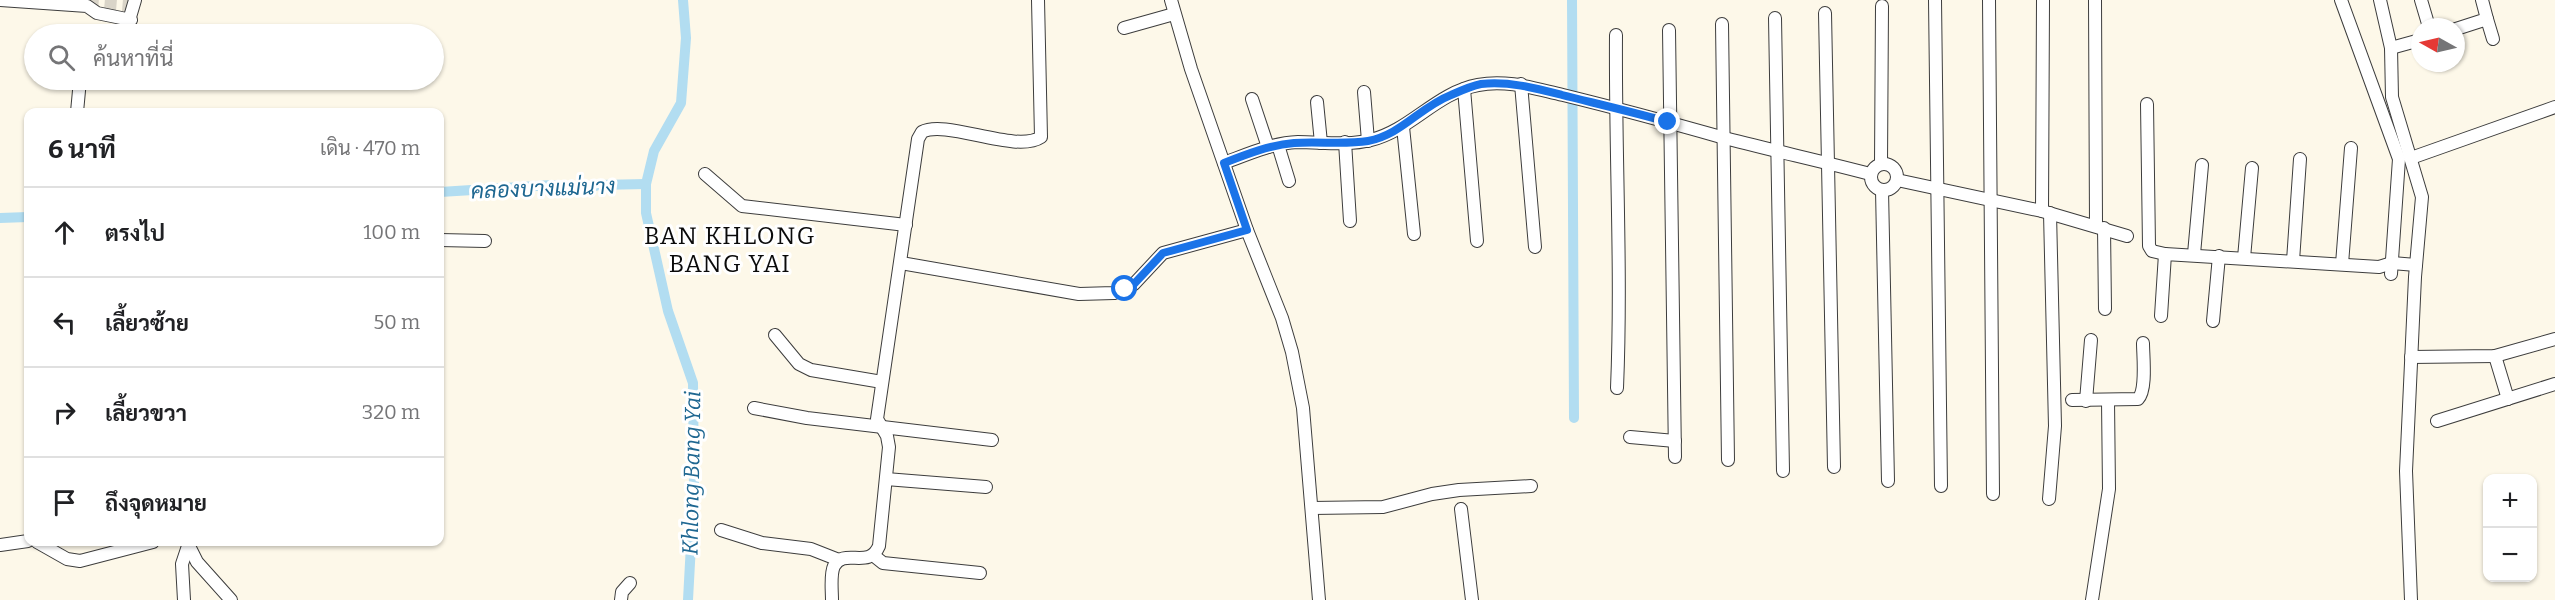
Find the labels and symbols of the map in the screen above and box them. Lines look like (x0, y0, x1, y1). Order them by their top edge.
north arrow (2411, 18, 2465, 72)
route end (1654, 108, 1680, 134)
water label: คลองบางแม่นาง (470, 172, 616, 205)
district label: BAN KHLONG BANG YAI (644, 222, 816, 278)
route start (1111, 275, 1137, 301)
water label: Khlong Bang Yai (677, 391, 706, 555)

